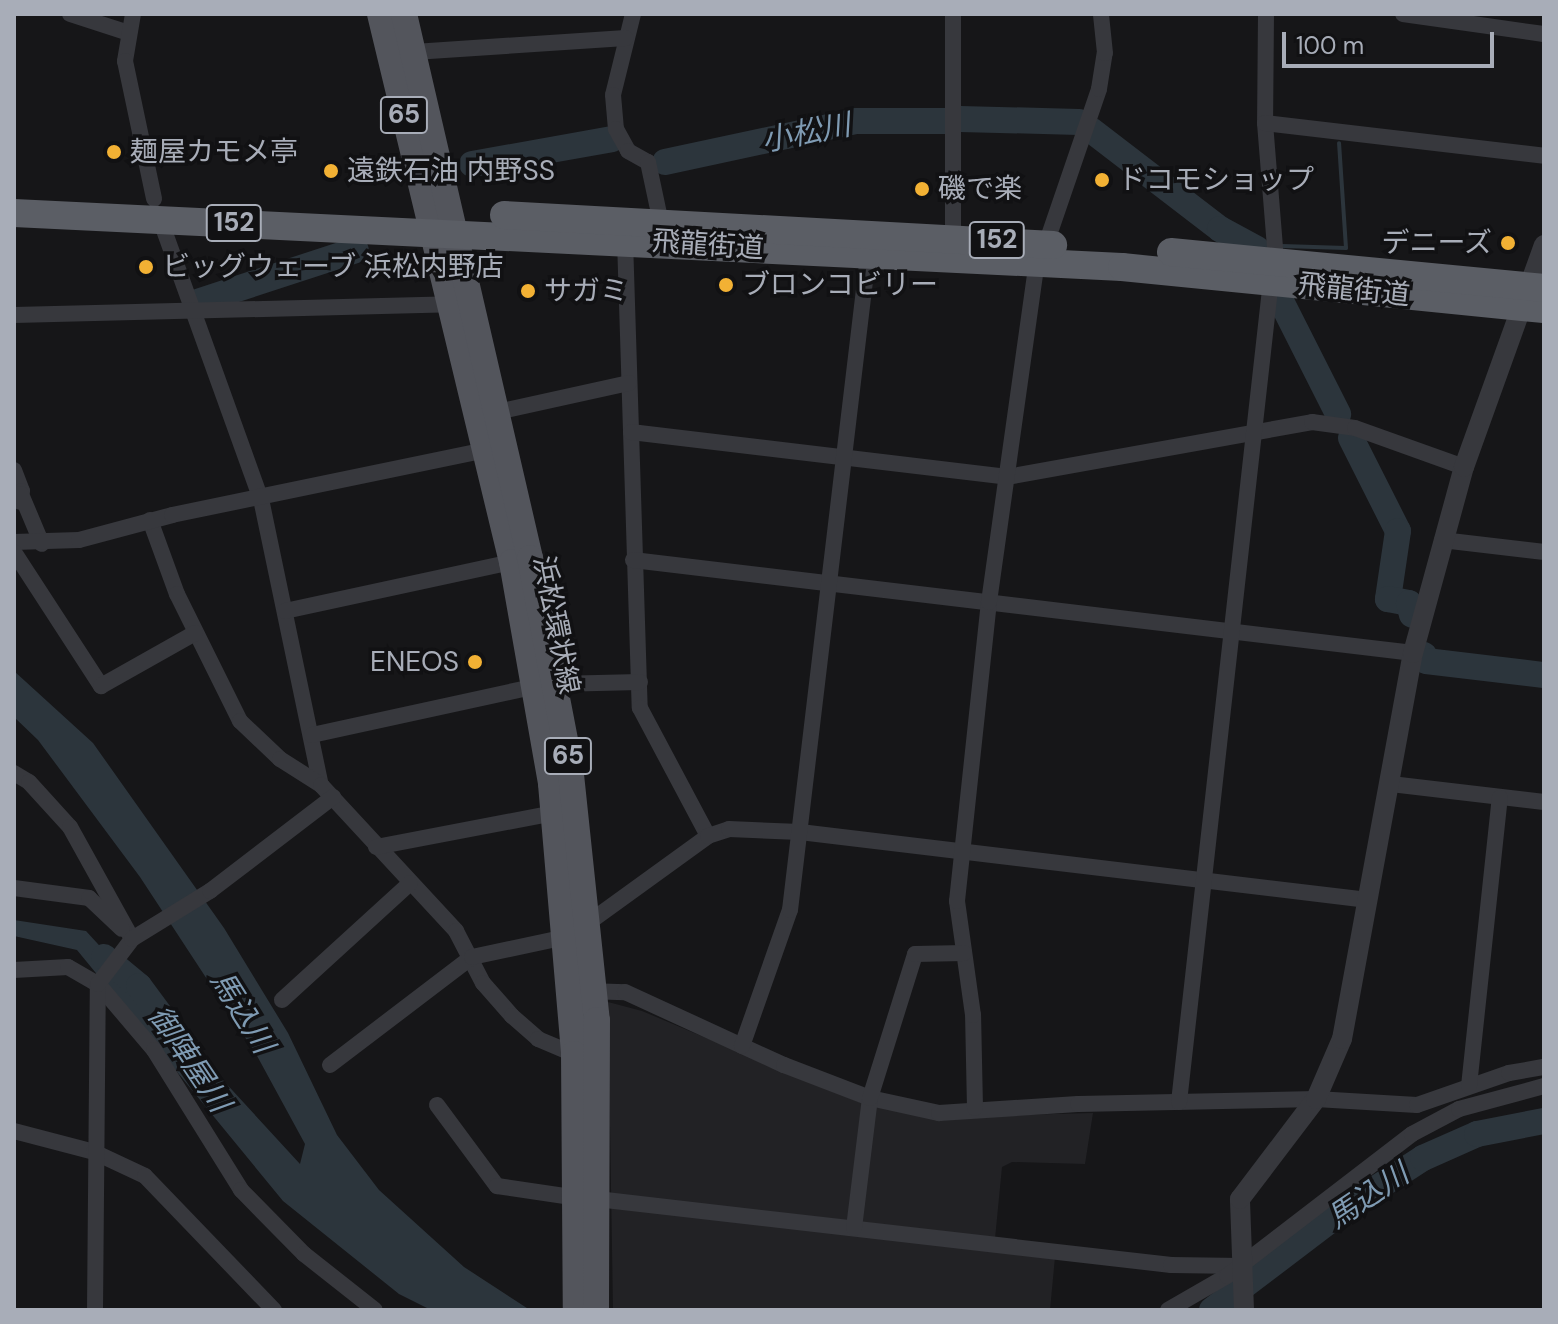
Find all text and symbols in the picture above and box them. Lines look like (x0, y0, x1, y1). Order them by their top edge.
scale bar (1286, 16, 1498, 66)
text: 100 m (1296, 30, 1364, 61)
road number: 65 (378, 93, 430, 137)
water label: 小松川 (758, 107, 854, 159)
place label: 麺屋カモメ亭 (130, 135, 298, 169)
marker: 麺屋カモメ亭 (105, 143, 123, 161)
place label: 遠鉄石油 内野SS (347, 154, 555, 188)
marker: 遠鉄石油 内野SS (322, 162, 340, 180)
place label: ドコモショップ (1118, 163, 1314, 197)
marker: ドコモショップ (1093, 171, 1111, 189)
place label: 磯で楽 (938, 172, 1022, 206)
marker: 磯で楽 (913, 180, 931, 198)
road number: 152 (204, 201, 264, 245)
road number: 152 (967, 218, 1027, 262)
street label: 飛龍街道 (651, 224, 765, 266)
place label: デニーズ (1380, 226, 1492, 260)
marker: デニーズ (1499, 234, 1517, 252)
place label: ビッグウェーブ 浜松内野店 (162, 250, 505, 284)
marker: ビッグウェーブ 浜松内野店 (137, 258, 155, 276)
street label: 飛龍街道 (1297, 267, 1411, 313)
place label: ブロンコビリー (742, 268, 938, 302)
place label: サガミ (544, 274, 628, 308)
marker: ブロンコビリー (717, 276, 735, 294)
marker: サガミ (519, 282, 537, 300)
street label: 浜松環状線 (526, 553, 586, 697)
place label: ENEOS (370, 645, 459, 679)
marker: ENEOS (466, 653, 484, 671)
road number: 65 (542, 734, 594, 778)
water label: 馬込川 (203, 964, 281, 1060)
water label: 御陣屋川 (141, 999, 237, 1119)
water label: 馬込川 (1321, 1156, 1415, 1236)

